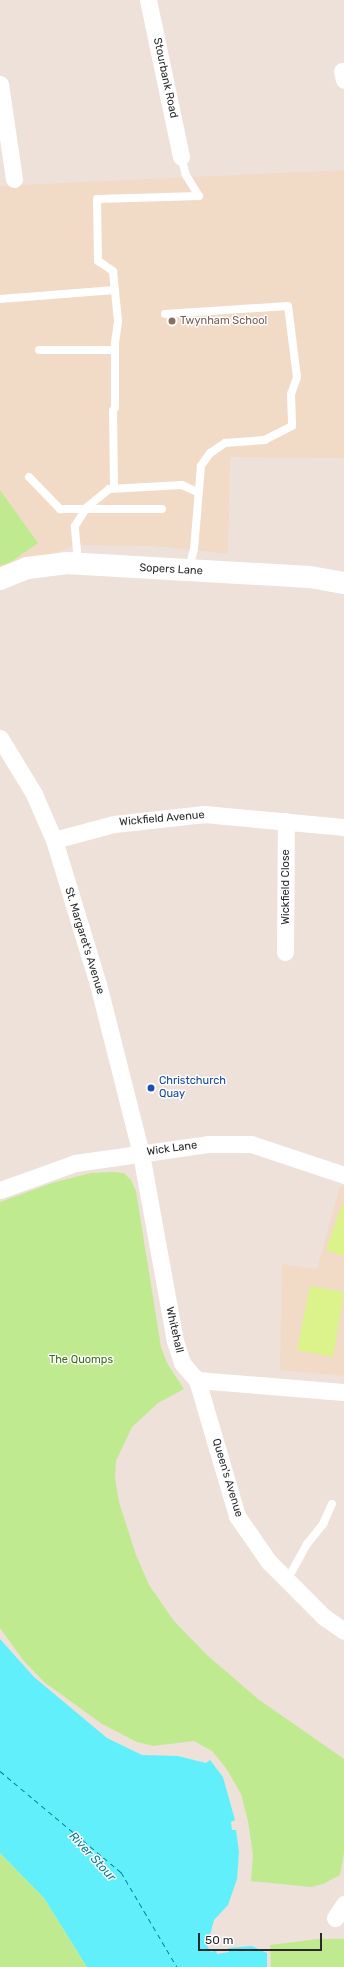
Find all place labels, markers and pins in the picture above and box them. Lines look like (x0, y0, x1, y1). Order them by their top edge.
place label: Twynham School (180, 314, 267, 328)
marker: Twynham School (167, 316, 177, 326)
place label: Christchurch Quay (159, 1075, 226, 1101)
marker: Christchurch Quay (146, 1083, 156, 1093)

